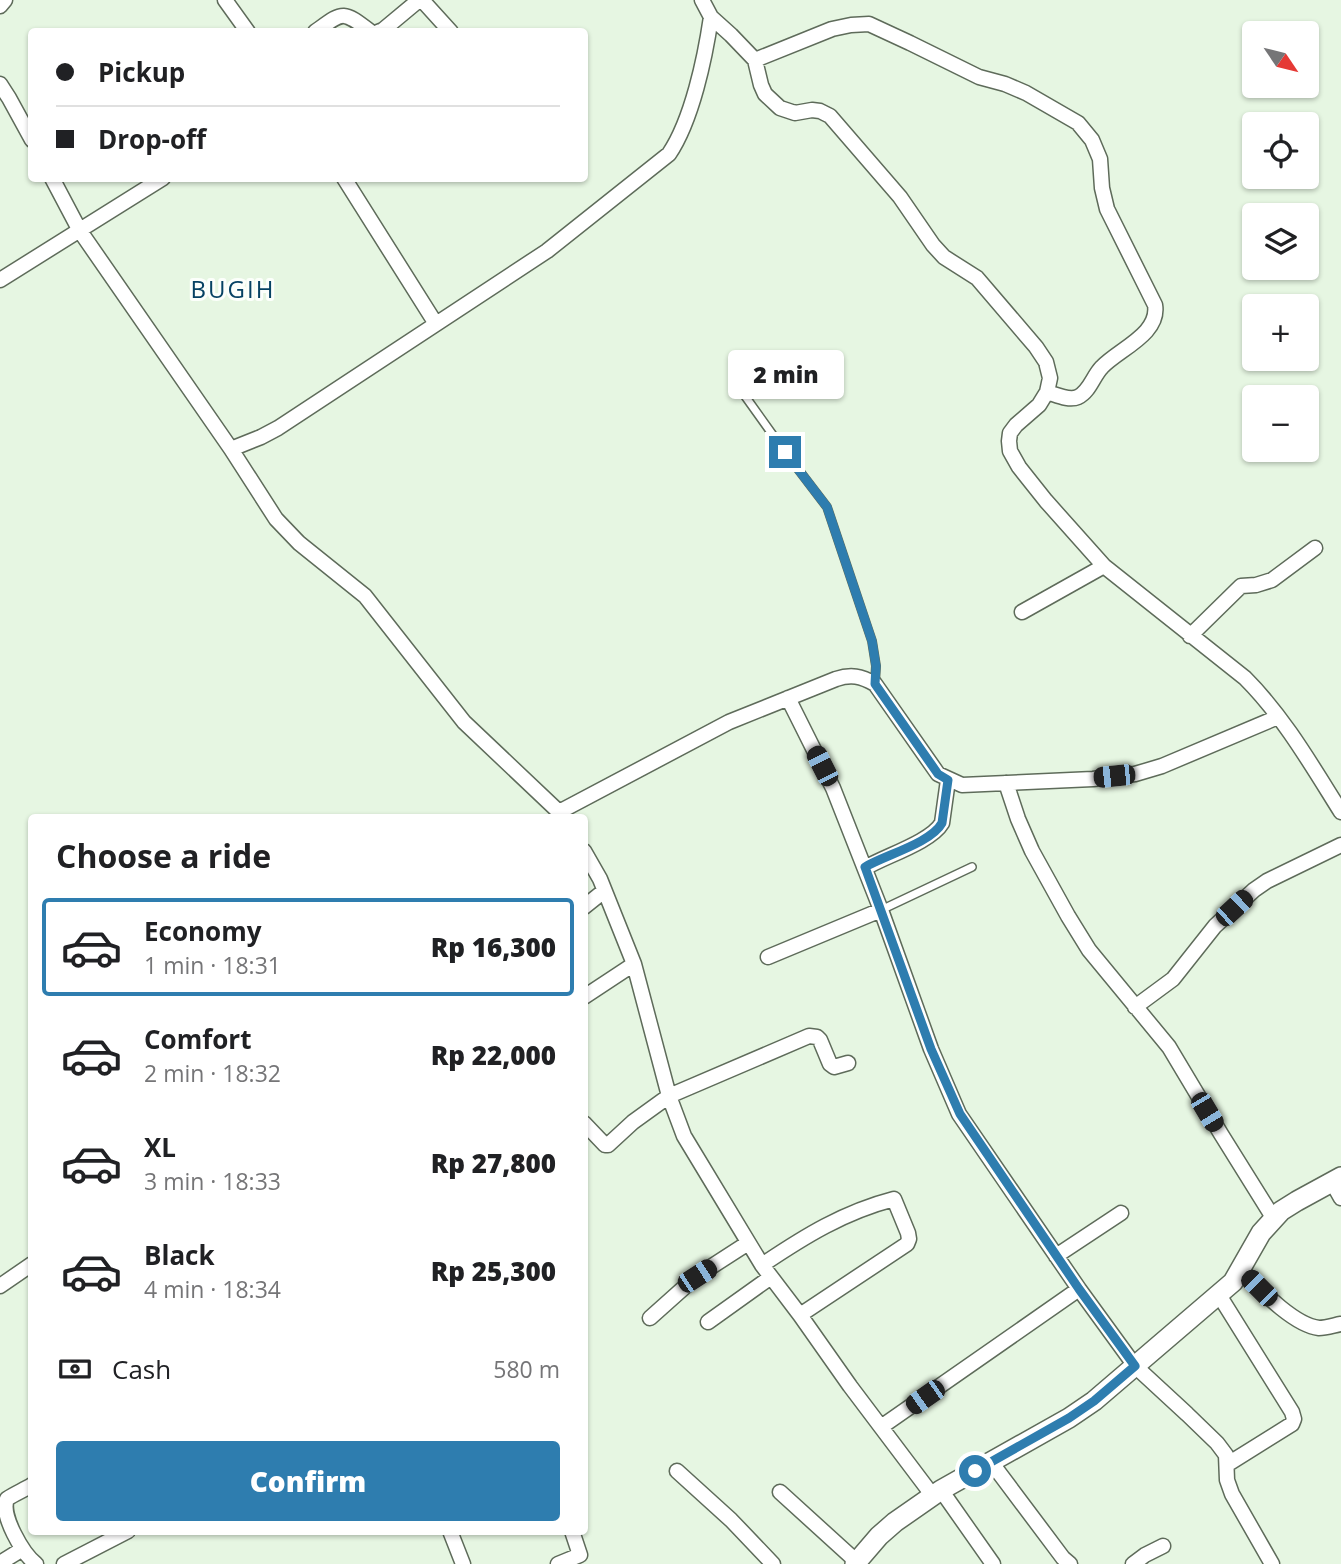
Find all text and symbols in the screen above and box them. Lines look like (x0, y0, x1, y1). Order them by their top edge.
north arrow (1242, 21, 1320, 98)
map controls (1242, 21, 1319, 462)
text: Pickup (98, 54, 185, 90)
button: locate (1242, 112, 1319, 189)
text: Drop-off (98, 121, 206, 157)
button: layers (1242, 203, 1319, 280)
district label: BUGIH (191, 272, 275, 305)
button: + (1242, 294, 1319, 371)
callout: 2 min (727, 350, 843, 400)
text: 2 min (753, 358, 819, 390)
button: − (1242, 385, 1319, 462)
route end (769, 436, 801, 468)
car (804, 743, 841, 789)
car (1093, 763, 1136, 789)
text: Choose a ride (56, 834, 271, 877)
car (1212, 886, 1257, 930)
text: Economy (144, 913, 262, 949)
icon: car (60, 916, 123, 979)
text: Rp 16,300 (431, 929, 556, 965)
text: 1 min · 18:31 (144, 949, 281, 981)
text: Comfort (144, 1021, 251, 1057)
icon: car (60, 1024, 123, 1087)
text: Rp 22,000 (431, 1037, 556, 1073)
text: 2 min · 18:32 (144, 1057, 281, 1089)
car (1188, 1089, 1227, 1135)
text: XL (144, 1129, 176, 1165)
icon: car (60, 1132, 123, 1195)
text: Rp 27,800 (431, 1145, 556, 1181)
text: 3 min · 18:33 (144, 1165, 281, 1197)
text: Black (144, 1237, 215, 1273)
icon: car (60, 1240, 123, 1303)
text: Rp 25,300 (431, 1253, 556, 1289)
car (674, 1256, 721, 1296)
car (1237, 1266, 1282, 1310)
text: 4 min · 18:34 (144, 1273, 281, 1305)
icon: cash (56, 1350, 94, 1388)
text: Cash (112, 1351, 171, 1387)
text: 580 m (493, 1353, 560, 1385)
car (902, 1376, 949, 1418)
button: Confirm (56, 1441, 560, 1521)
route start (959, 1455, 991, 1487)

